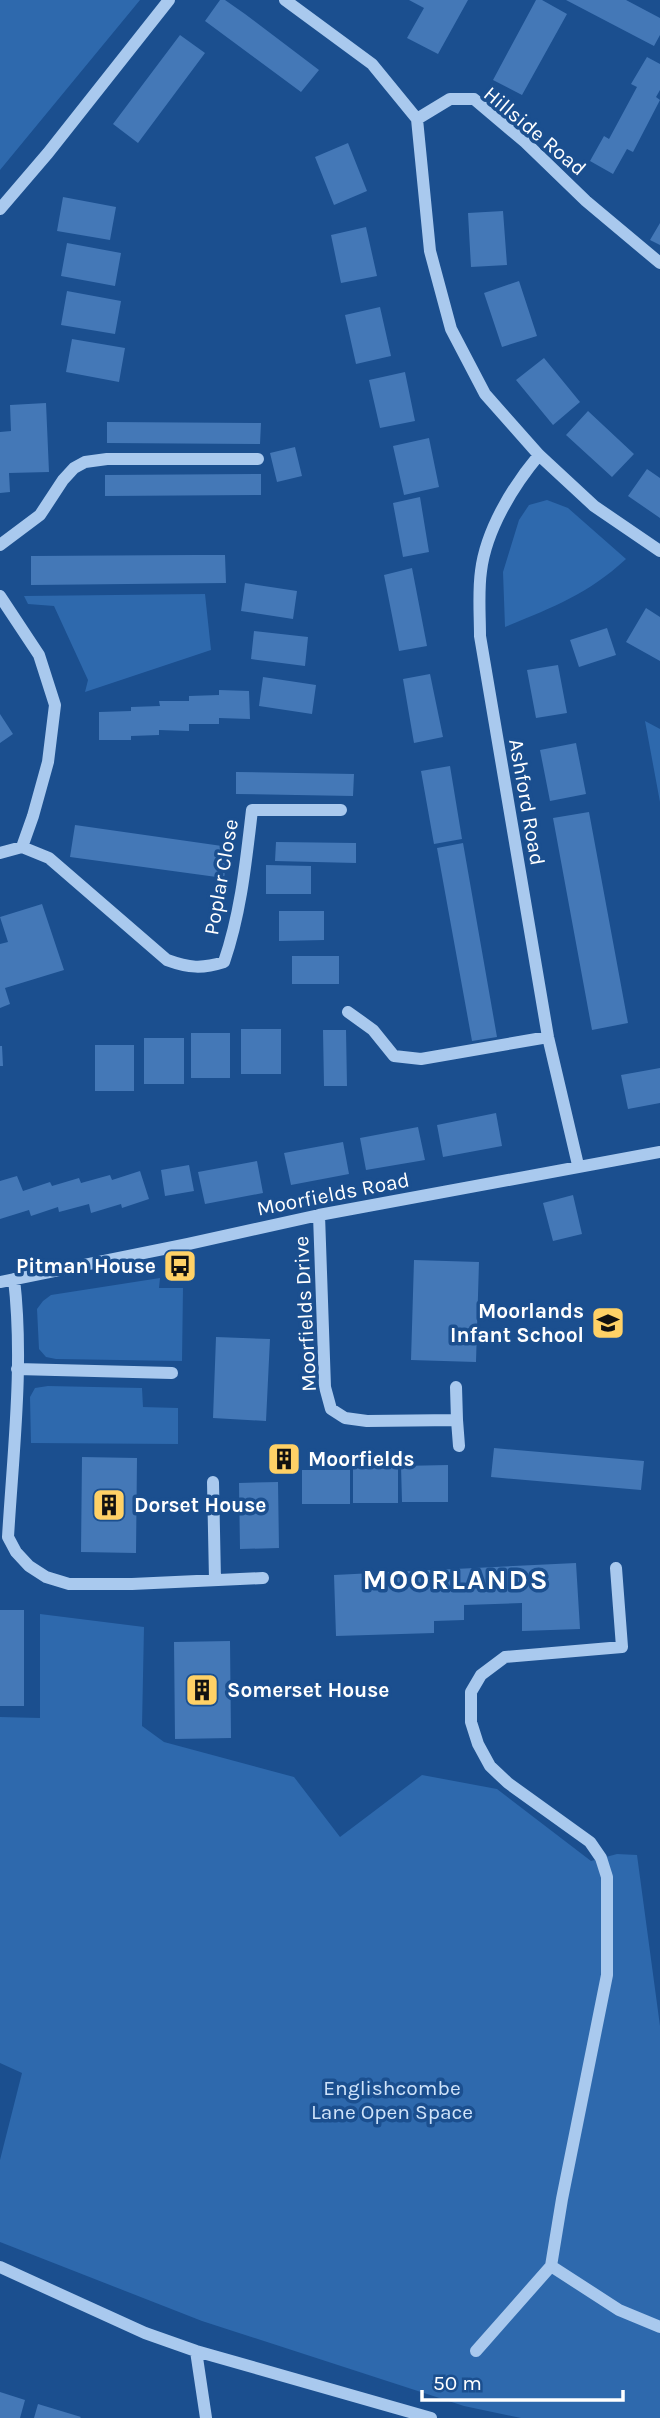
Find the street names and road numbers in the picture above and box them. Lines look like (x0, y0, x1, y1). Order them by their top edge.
street label: Hillside Road (479, 81, 591, 181)
street label: Ashford Road (504, 737, 550, 867)
street label: Poplar Close (199, 817, 243, 937)
street label: Moorfields Road (255, 1167, 411, 1221)
street label: Moorfields Drive (289, 1235, 321, 1393)

